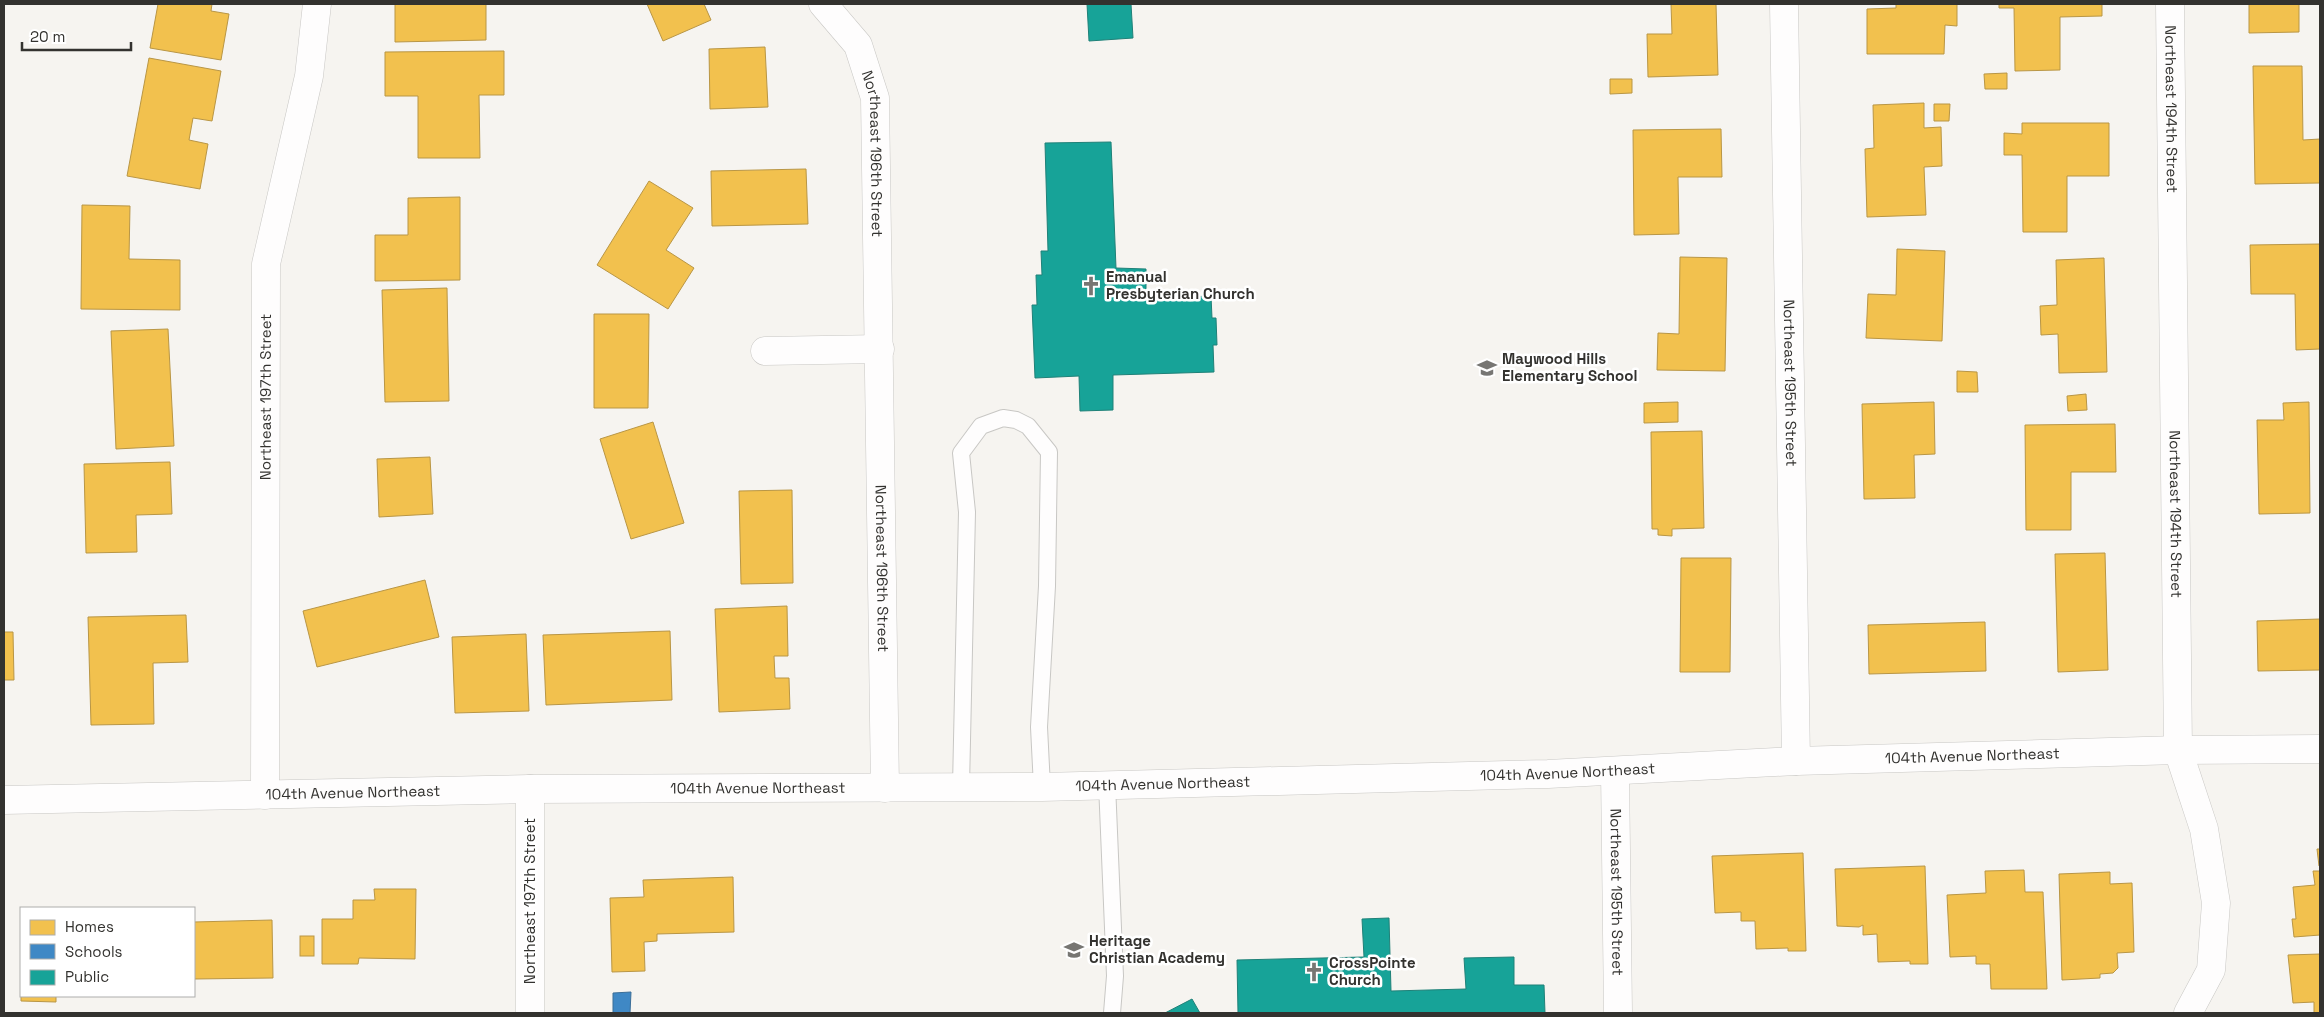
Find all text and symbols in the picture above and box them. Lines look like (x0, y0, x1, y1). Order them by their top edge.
scale bar (22, 20, 131, 52)
street label: Northeast 194th Street (2161, 25, 2182, 193)
text: 20 m (30, 27, 65, 46)
street label: Northeast 196th Street (858, 68, 887, 237)
place label: Emanual Presbyterian Church (1106, 267, 1255, 303)
church icon: Emanual Presbyterian Church (1080, 275, 1102, 297)
street label: Northeast 195th Street (1780, 299, 1801, 467)
street label: Northeast 197th Street (256, 314, 275, 480)
place label: Maywood Hills Elementary School (1502, 349, 1637, 385)
school or university icon: Maywood Hills Elementary School (1476, 357, 1498, 379)
street label: Northeast 194th Street (2166, 430, 2186, 598)
street label: Northeast 196th Street (872, 484, 893, 652)
street label: 104th Avenue Northeast (1885, 743, 2060, 767)
street label: 104th Avenue Northeast (1480, 758, 1656, 785)
street label: 104th Avenue Northeast (1075, 772, 1251, 795)
street label: 104th Avenue Northeast (670, 778, 846, 797)
street label: 104th Avenue Northeast (265, 781, 441, 804)
street label: Northeast 195th Street (1606, 808, 1628, 976)
street label: Northeast 197th Street (520, 818, 539, 984)
legend (20, 907, 195, 997)
text: Homes (65, 917, 114, 936)
place label: Heritage Christian Academy (1089, 931, 1225, 967)
school or university icon: Heritage Christian Academy (1063, 939, 1085, 961)
text: Schools (65, 942, 123, 961)
place label: CrossPointe Church (1329, 953, 1416, 989)
church icon: CrossPointe Church (1303, 961, 1325, 983)
text: Public (65, 967, 109, 986)

